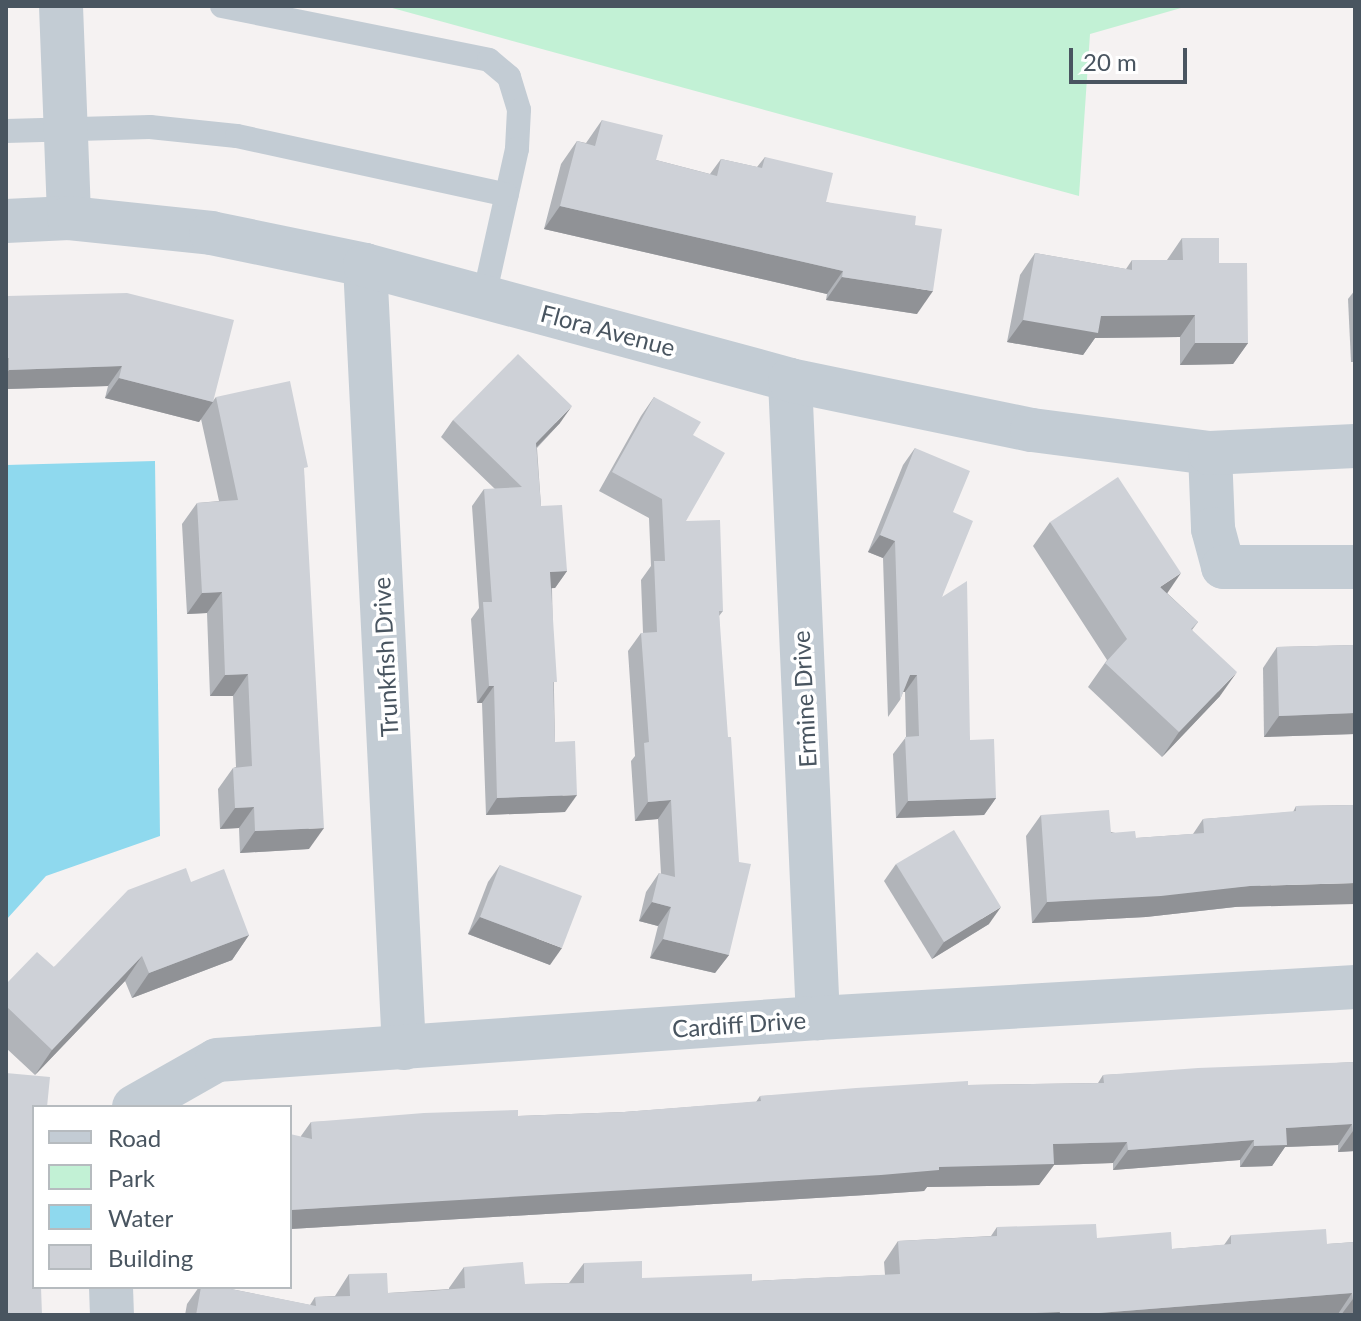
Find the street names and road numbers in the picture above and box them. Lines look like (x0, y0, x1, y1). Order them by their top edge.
street label: Flora Avenue (537, 298, 679, 362)
street label: Trunkfish Drive (366, 576, 404, 738)
street label: Ermine Drive (786, 630, 822, 768)
street label: Cardiff Drive (671, 1005, 807, 1043)

